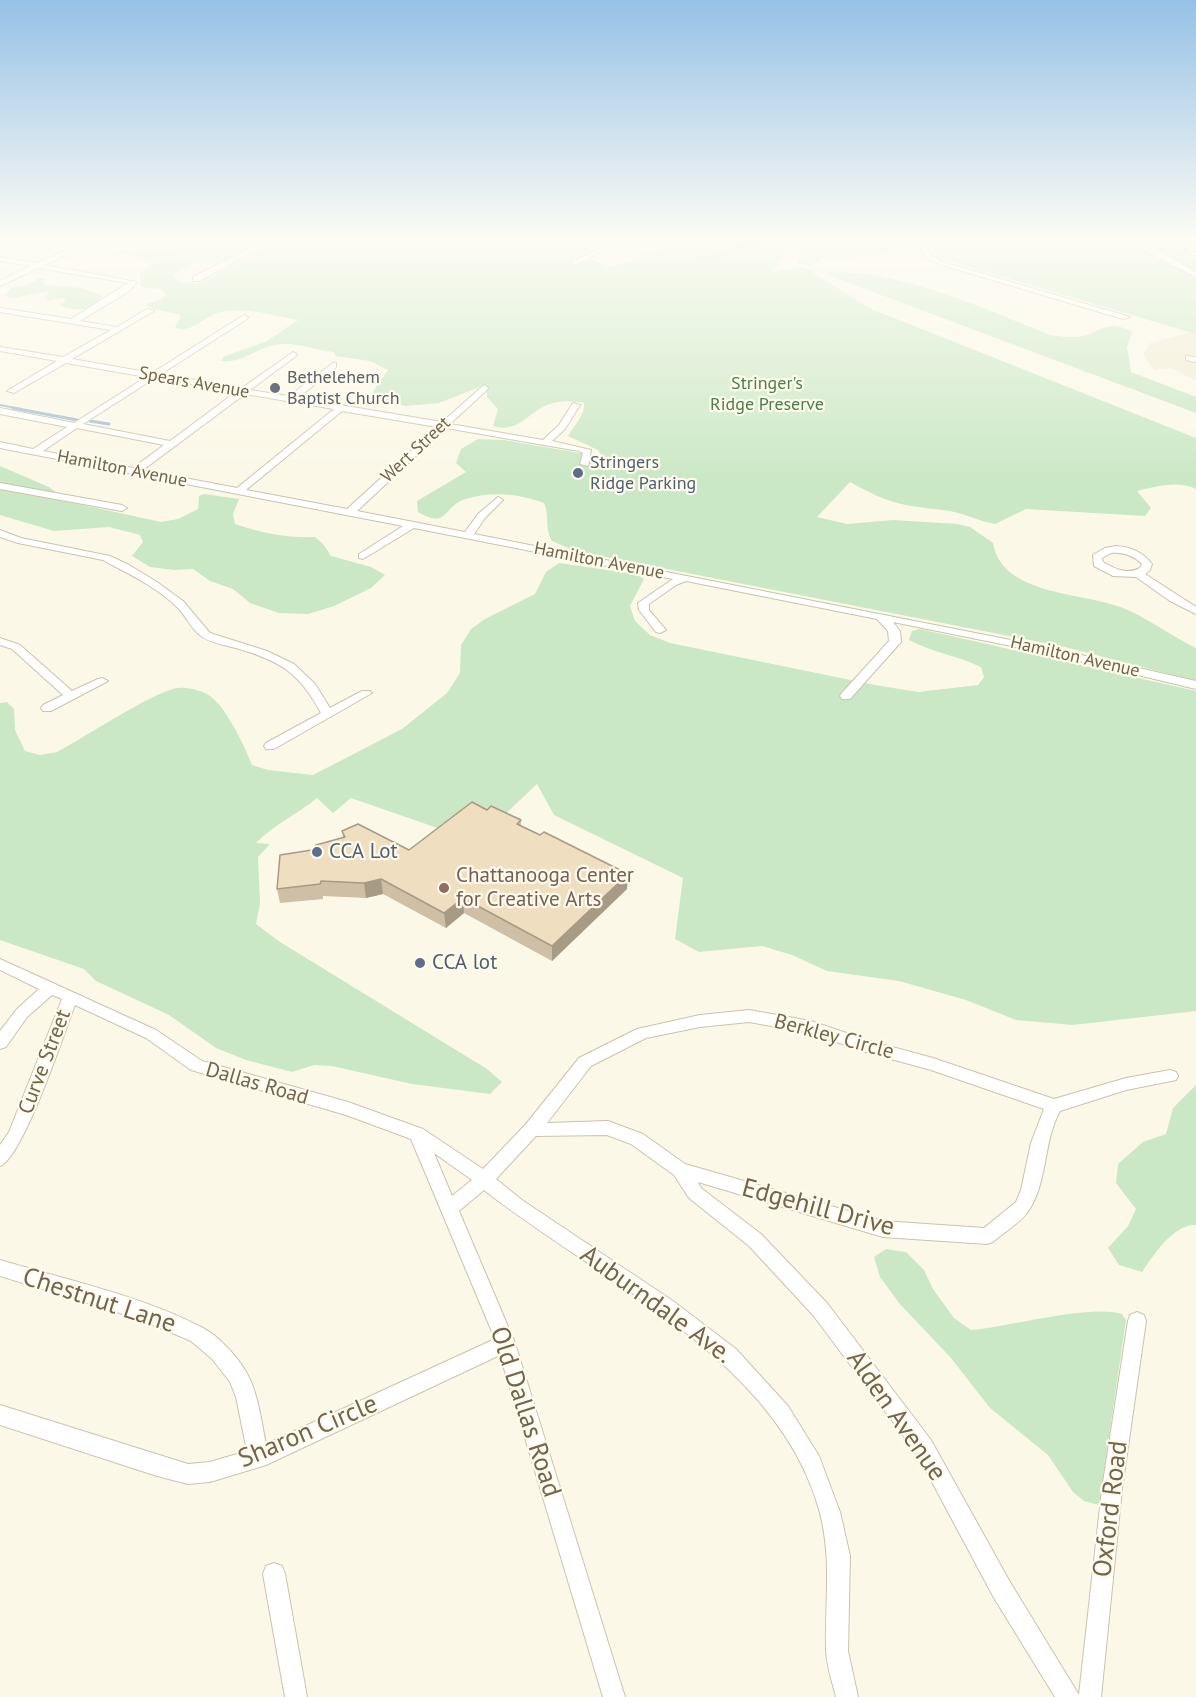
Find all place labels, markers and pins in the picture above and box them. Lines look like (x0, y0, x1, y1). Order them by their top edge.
place label: Bethelehem Baptist Church (287, 367, 399, 410)
marker: Bethelehem Baptist Church (268, 381, 282, 395)
place label: Stringers Ridge Parking (590, 452, 696, 494)
marker: Stringers Ridge Parking (571, 466, 585, 480)
place label: CCA Lot (329, 839, 398, 865)
marker: CCA Lot (310, 845, 324, 859)
place label: Chattanooga Center for Creative Arts (456, 863, 634, 913)
marker: Chattanooga Center for Creative Arts (437, 881, 451, 895)
place label: CCA lot (432, 950, 497, 976)
marker: CCA lot (413, 956, 427, 970)

